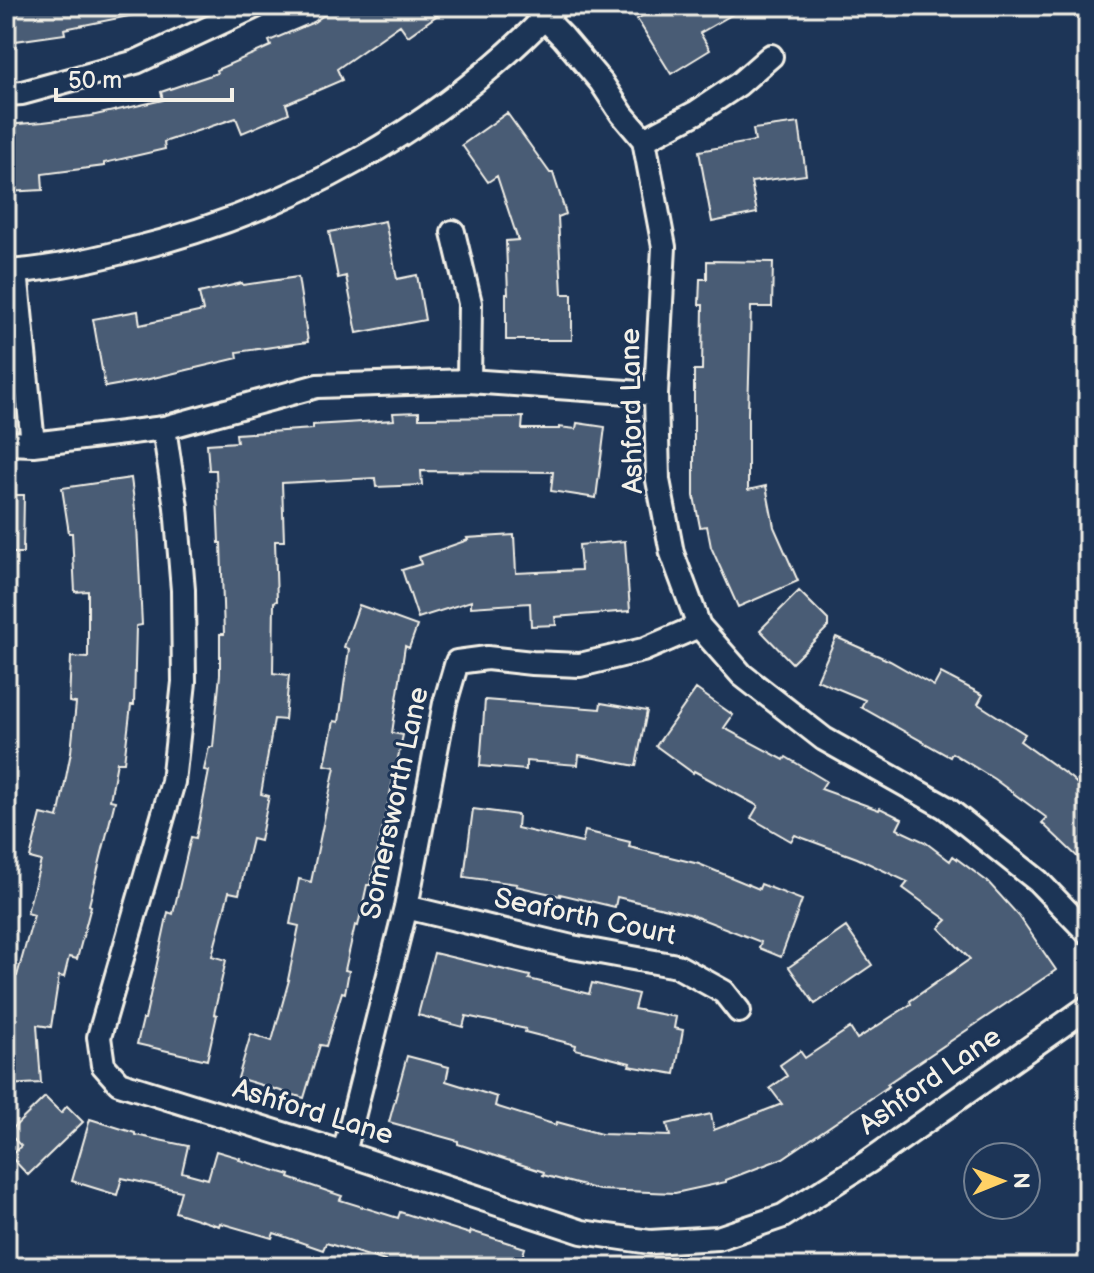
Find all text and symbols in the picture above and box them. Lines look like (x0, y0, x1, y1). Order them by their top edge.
scale bar (56, 52, 232, 102)
text: 50 m (68, 66, 122, 95)
street label: Ashford Lane (614, 328, 650, 494)
street label: Somersworth Lane (354, 684, 436, 922)
street label: Seaforth Court (491, 882, 679, 952)
street label: Ashford Lane (853, 1020, 1007, 1142)
street label: Ashford Lane (229, 1072, 397, 1152)
north arrow (962, 1141, 1042, 1221)
text: N (1007, 1172, 1034, 1189)

